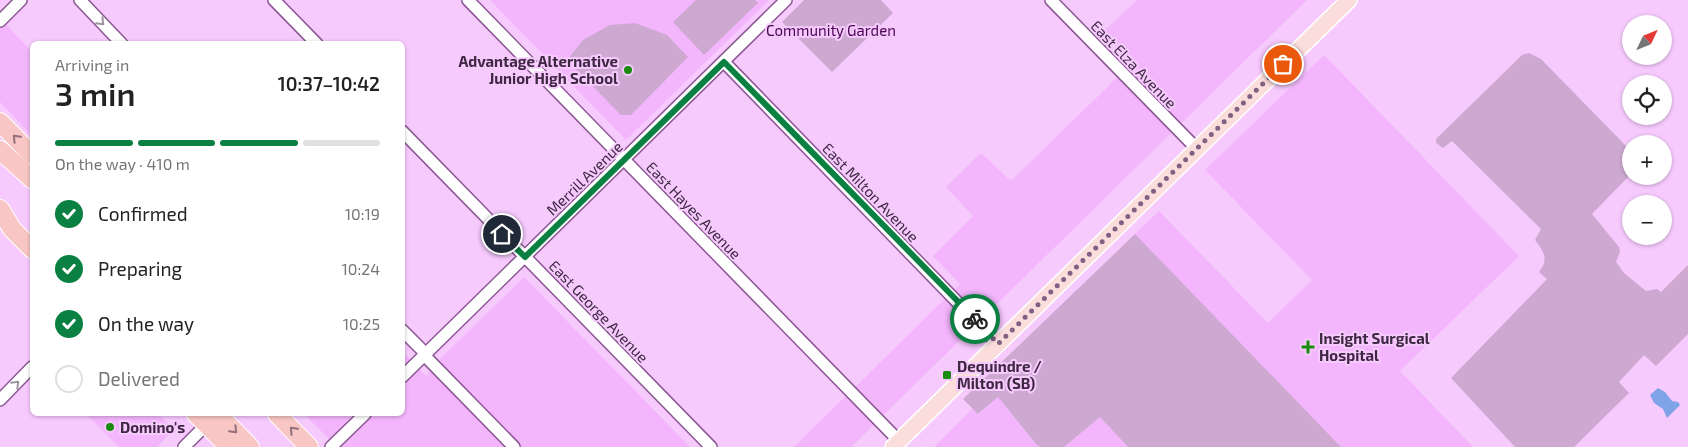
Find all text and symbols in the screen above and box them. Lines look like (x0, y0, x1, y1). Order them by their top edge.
north arrow (1622, 15, 1672, 65)
map controls (1622, 15, 1672, 245)
one-way arrow (95, 16, 104, 25)
street label: East Elza Avenue (1087, 16, 1181, 112)
park label: Community Garden (766, 21, 896, 39)
pin (1262, 43, 1304, 85)
icon: bag (1269, 50, 1297, 78)
place label: Advantage Alternative Junior High School (458, 52, 618, 87)
text: Arriving in (55, 55, 129, 74)
marker: Advantage Alternative Junior High School (622, 64, 634, 76)
text: 10:37–10:42 (278, 72, 380, 95)
text: 3 min (55, 74, 136, 112)
button: locate (1622, 75, 1672, 125)
one-way arrow (13, 135, 22, 144)
button: + (1622, 135, 1672, 185)
street label: Merrill Avenue (542, 137, 626, 219)
street label: East Milton Avenue (819, 139, 923, 245)
text: On the way · 410 m (55, 154, 190, 173)
street label: East Hayes Avenue (643, 158, 745, 262)
button: − (1622, 195, 1672, 245)
icon: check (55, 200, 83, 228)
text: Confirmed (98, 202, 188, 225)
text: 10:19 (345, 204, 380, 223)
pin (481, 213, 523, 255)
icon: home (488, 220, 516, 248)
icon: check (55, 255, 83, 283)
street label: East George Avenue (546, 256, 652, 366)
text: Preparing (98, 257, 182, 280)
text: 10:24 (341, 259, 380, 278)
courier (950, 294, 1000, 344)
icon: bike (961, 305, 989, 333)
icon: check (55, 310, 83, 338)
text: On the way (98, 312, 194, 335)
text: 10:25 (343, 314, 380, 333)
place label: Insight Surgical Hospital (1319, 329, 1430, 364)
marker: Insight Surgical Hospital (1301, 340, 1315, 354)
place label: Dequindre / Milton (SB) (957, 357, 1042, 392)
text: Delivered (98, 367, 180, 390)
marker: Dequindre / Milton (SB) (941, 369, 953, 381)
one-way arrow (10, 381, 19, 390)
place label: Domino's (120, 418, 185, 436)
marker: Domino's (104, 421, 116, 433)
one-way arrow (228, 425, 237, 434)
one-way arrow (290, 427, 299, 436)

